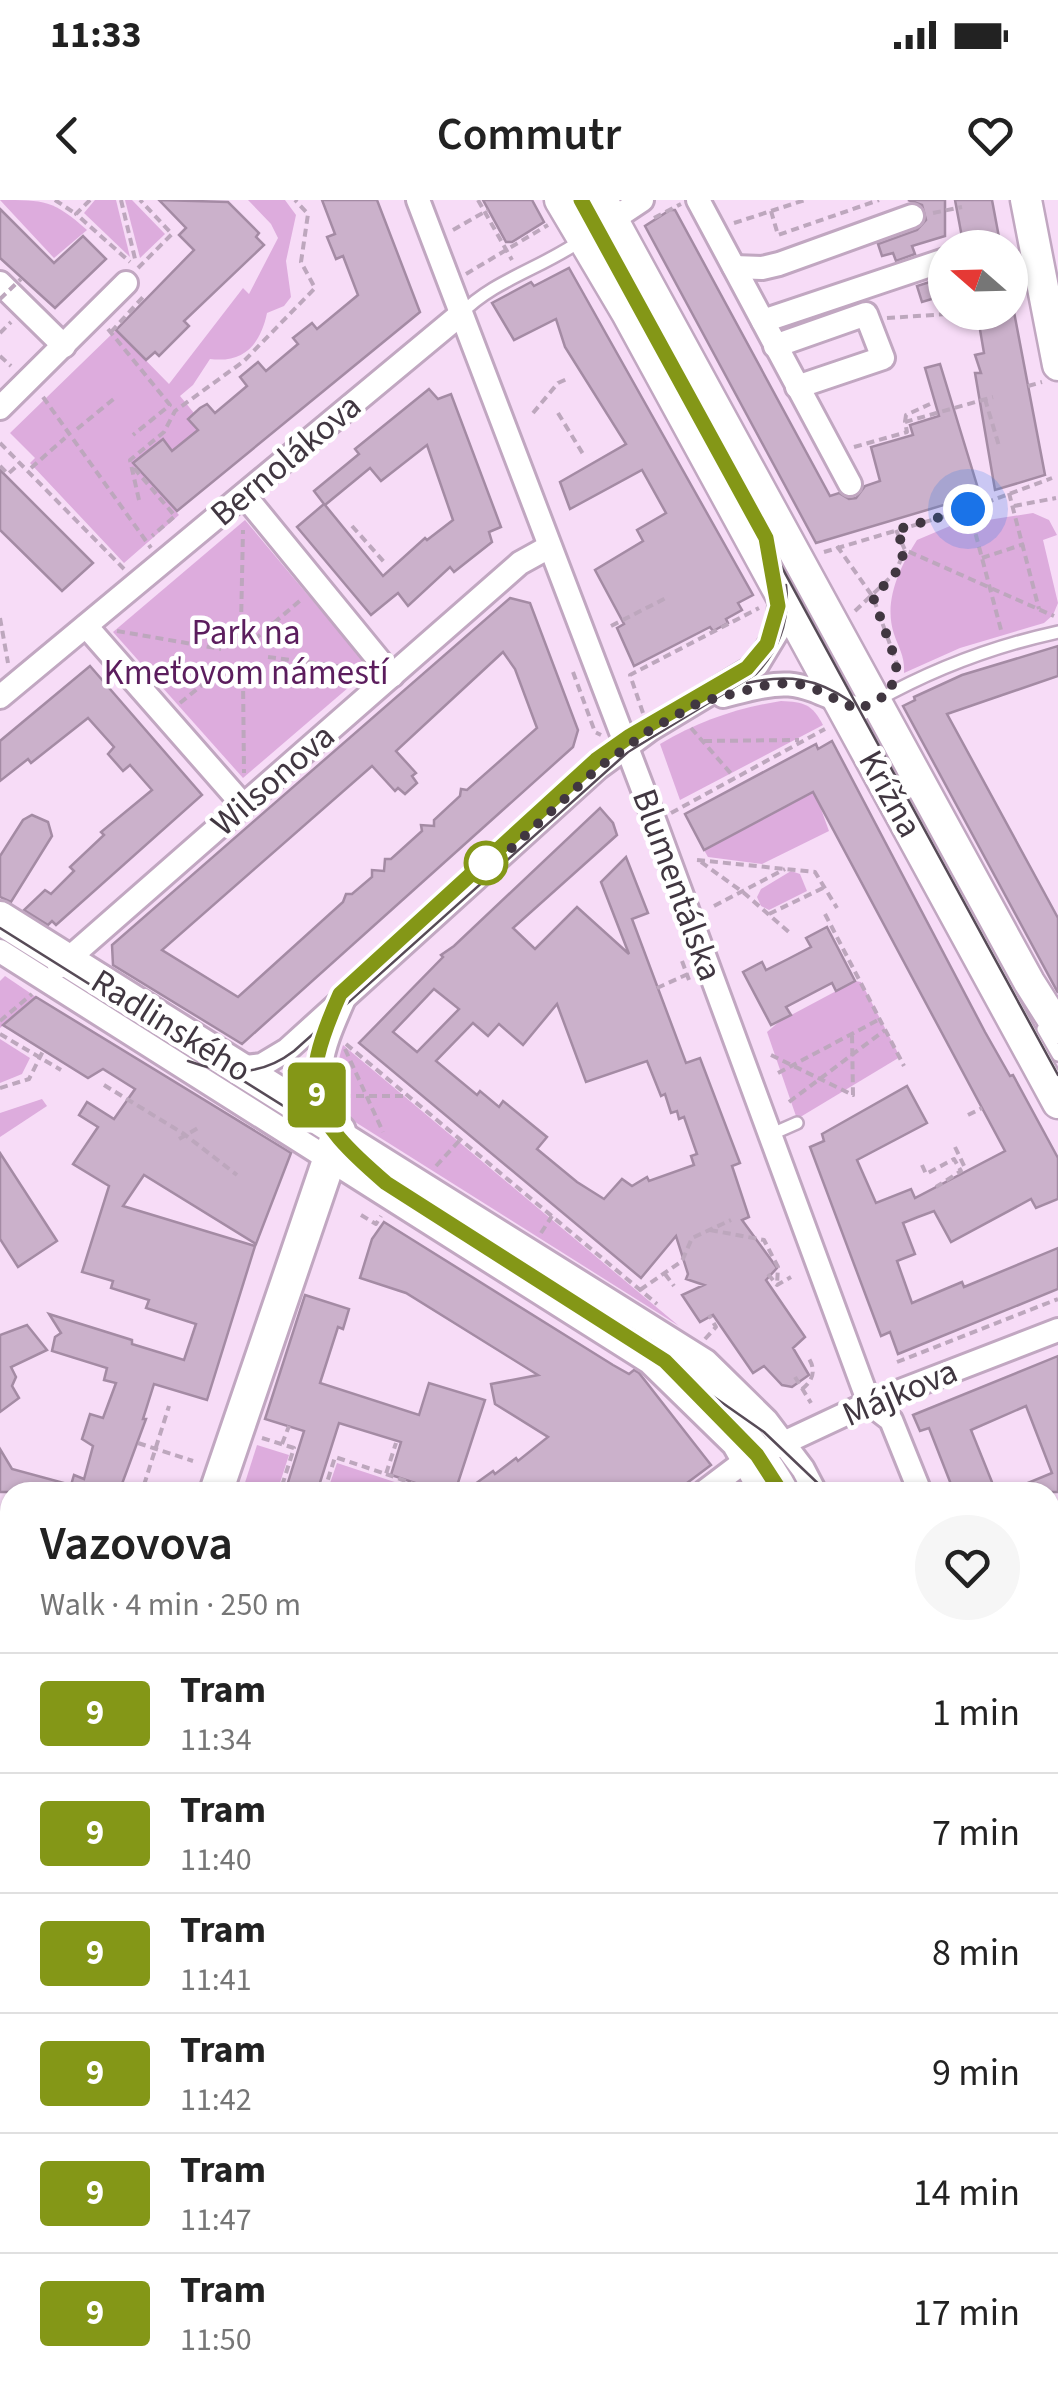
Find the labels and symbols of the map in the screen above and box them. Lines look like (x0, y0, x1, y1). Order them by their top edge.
north arrow (928, 230, 1028, 330)
street label: Bernolákova (200, 382, 372, 538)
your location (943, 484, 993, 534)
park label: Park na Kmeťovom námestí (103, 608, 390, 698)
street label: Wilsonova (200, 712, 346, 848)
street label: Krížna (846, 741, 934, 847)
street label: Blumentálska (619, 782, 735, 988)
unlabelled marker (465, 842, 507, 884)
street label: Radlinského (81, 957, 261, 1095)
line badge: 9 (284, 1062, 350, 1128)
street label: Májkova (835, 1346, 965, 1440)

